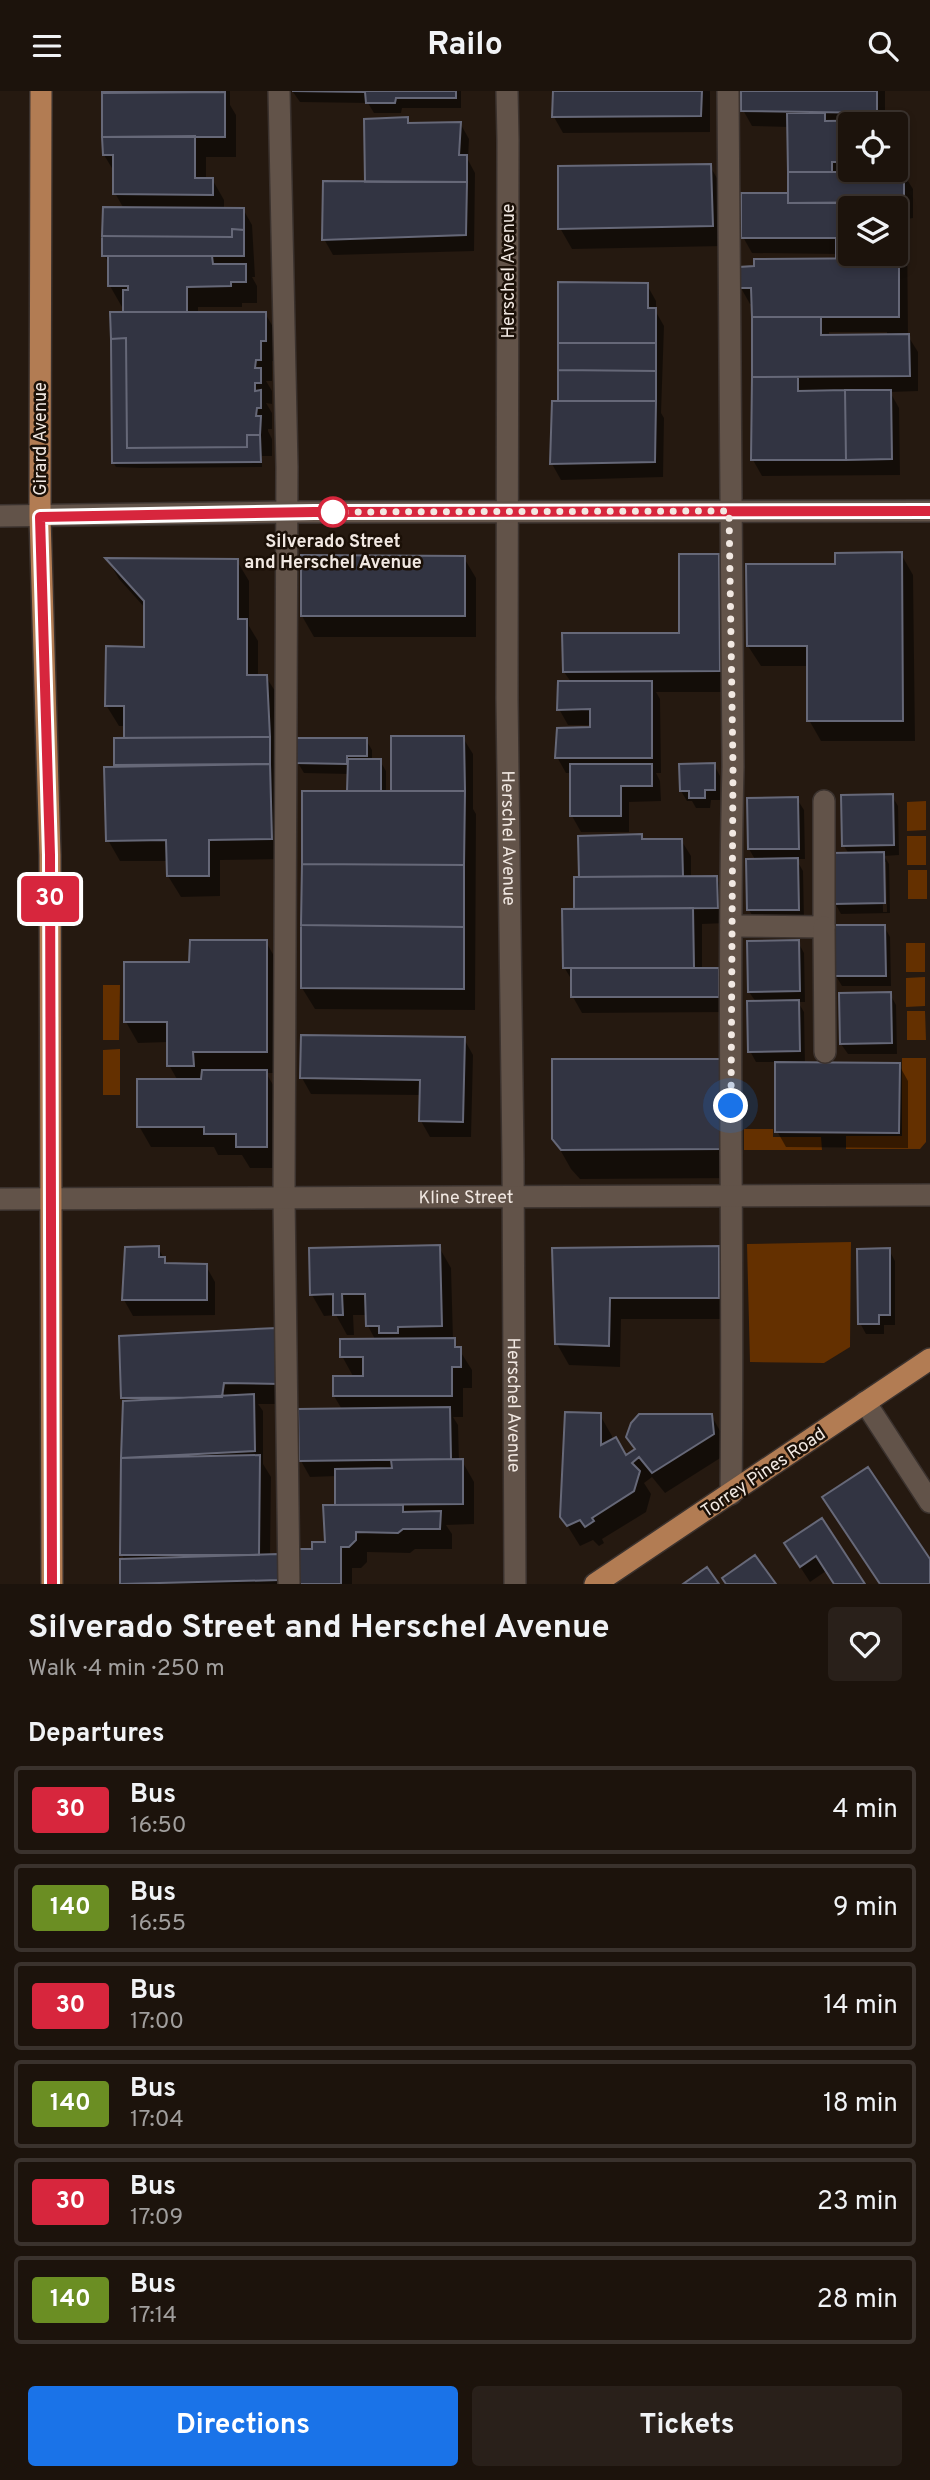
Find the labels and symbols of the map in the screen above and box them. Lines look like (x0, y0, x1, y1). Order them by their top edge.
street label: Herschel Avenue (498, 203, 521, 339)
street label: Girard Avenue (30, 382, 53, 496)
marker: Silverado Street and Herschel Avenue (318, 497, 348, 527)
place label: Silverado Street and Herschel Avenue (244, 531, 422, 575)
street label: Herschel Avenue (495, 770, 520, 906)
line badge: 30 (19, 876, 82, 922)
your location (713, 1088, 748, 1123)
street label: Kline Street (418, 1187, 514, 1210)
street label: Herschel Avenue (501, 1337, 524, 1473)
street label: Torrey Pines Road (697, 1423, 831, 1523)

